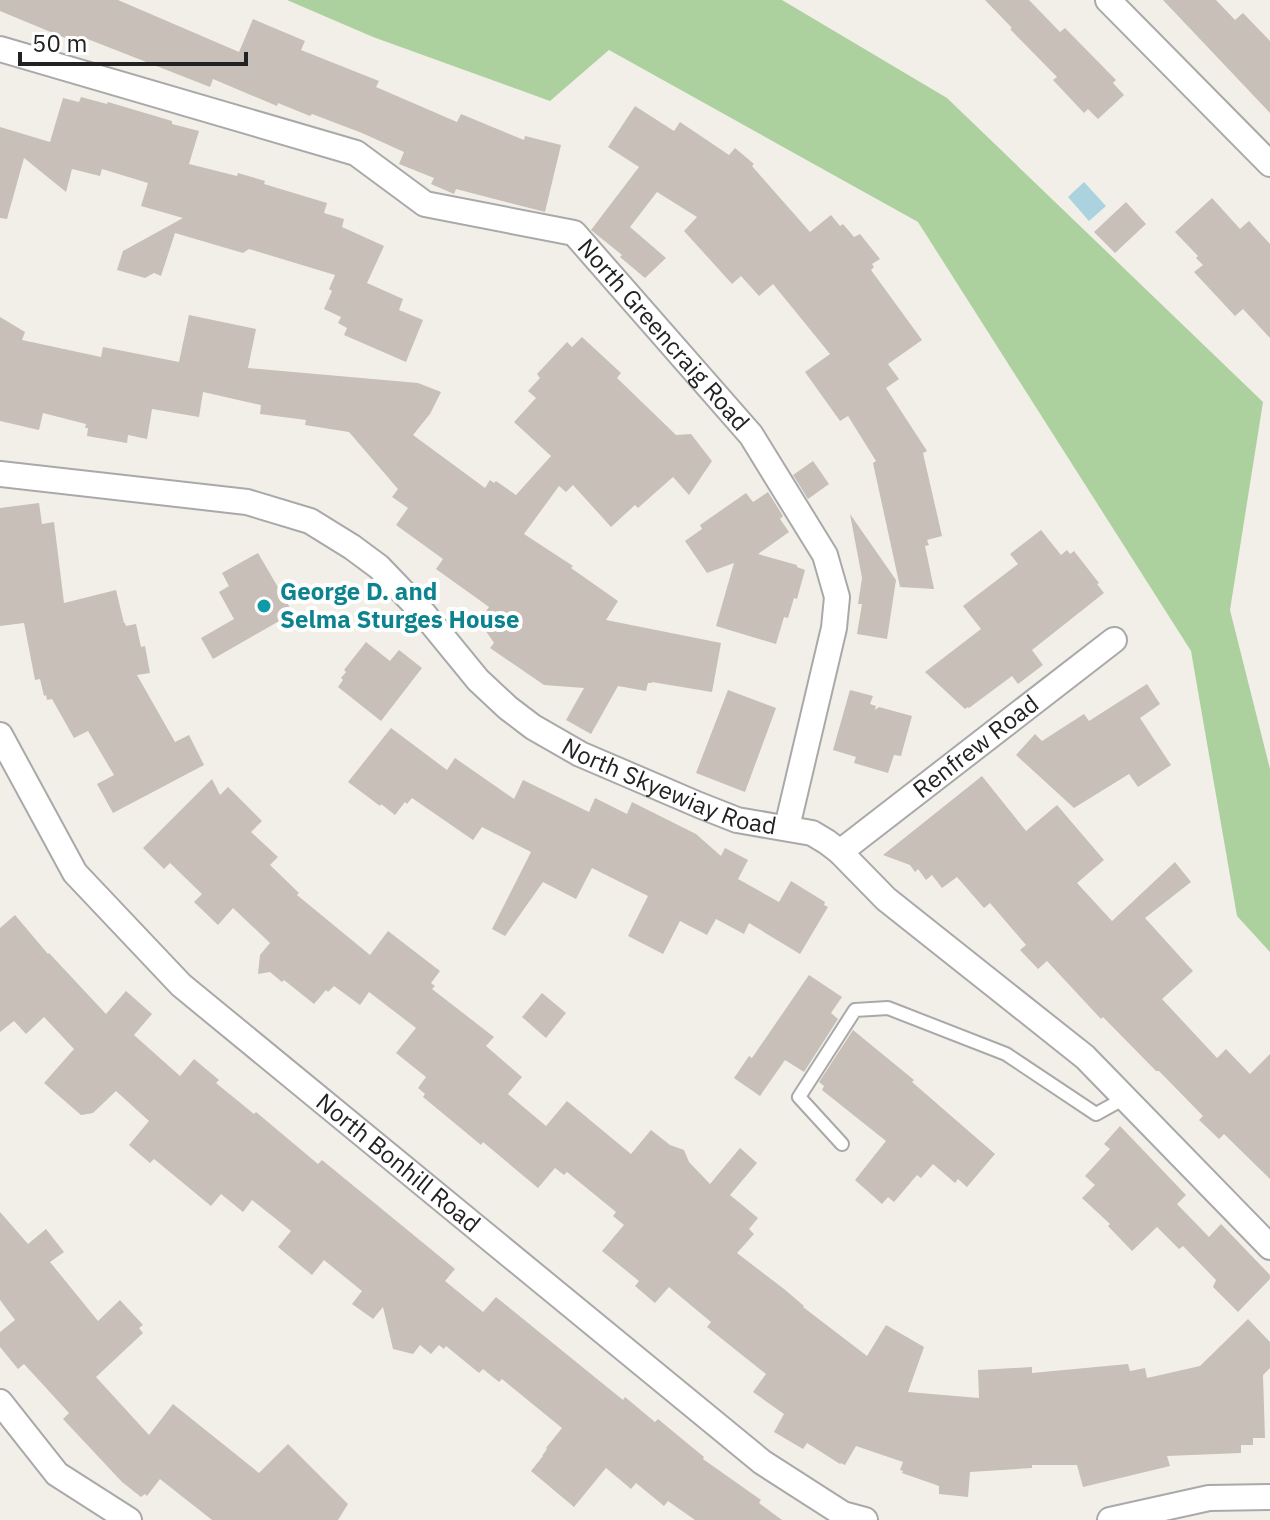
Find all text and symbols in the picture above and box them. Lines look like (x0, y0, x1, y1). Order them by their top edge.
scale bar (20, 16, 246, 66)
text: 50 m (32, 27, 87, 59)
street label: North Greencraig Road (571, 231, 757, 437)
place label: George D. and Selma Sturges House (280, 575, 519, 635)
marker: George D. and Selma Sturges House (255, 597, 273, 615)
street label: Renfrew Road (906, 687, 1045, 805)
street label: North Skyewiay Road (556, 730, 779, 842)
street label: North Bonhill Road (310, 1085, 487, 1239)

